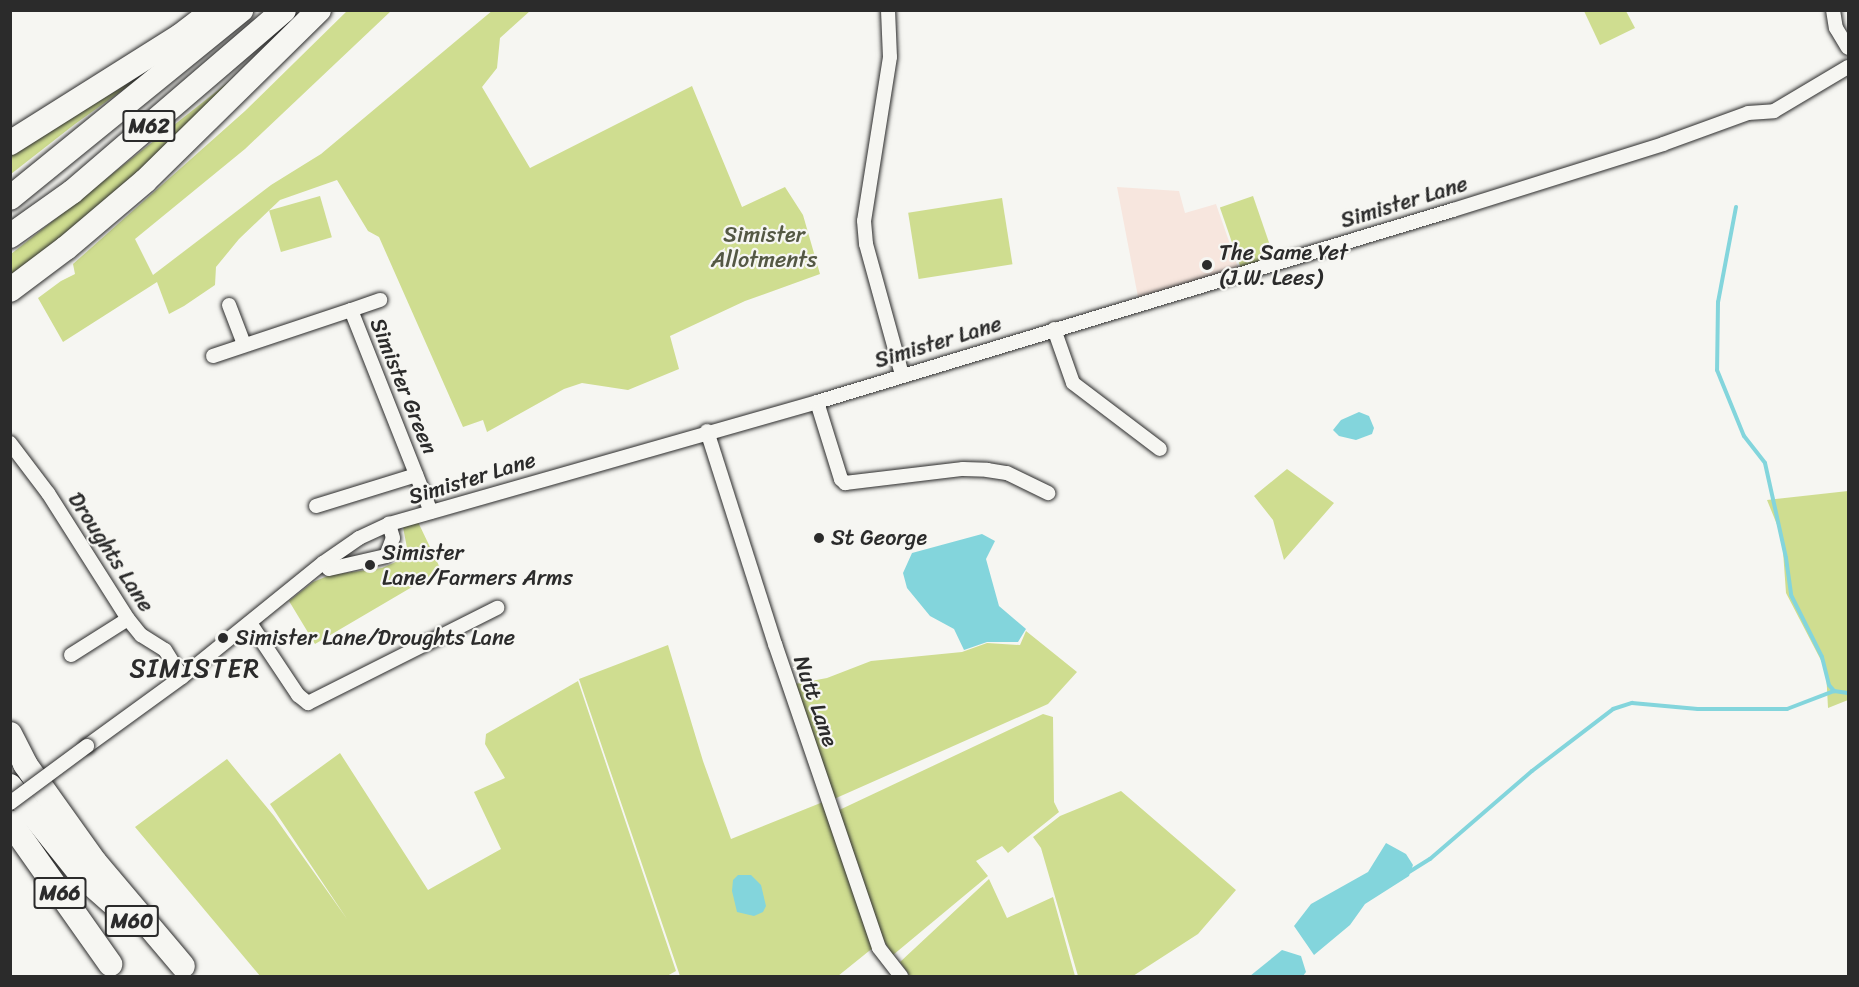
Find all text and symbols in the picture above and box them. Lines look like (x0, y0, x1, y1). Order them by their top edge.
road number: M62 (122, 108, 176, 144)
street label: Simister Lane (1337, 170, 1471, 234)
park label: Simister Allotments (711, 221, 817, 272)
place label: The Same Yet (J.W. Lees) (1219, 239, 1349, 290)
marker: The Same Yet (J.W. Lees) (1200, 258, 1214, 272)
street label: Simister Lane (871, 310, 1005, 374)
street label: Simister Green (365, 314, 443, 458)
street label: Simister Lane (405, 446, 539, 510)
street label: Droughts Lane (62, 487, 160, 617)
place label: St George (831, 525, 927, 551)
marker: St George (812, 531, 826, 545)
place label: Simister Lane/Farmers Arms (382, 539, 572, 590)
marker: Simister Lane/Farmers Arms (363, 558, 377, 572)
place label: Simister Lane/Droughts Lane (235, 625, 515, 651)
marker: Simister Lane/Droughts Lane (216, 631, 230, 645)
street label: Nutt Lane (788, 652, 844, 750)
district label: SIMISTER (131, 653, 259, 685)
road number: M66 (33, 875, 87, 911)
road number: M60 (104, 903, 160, 939)

